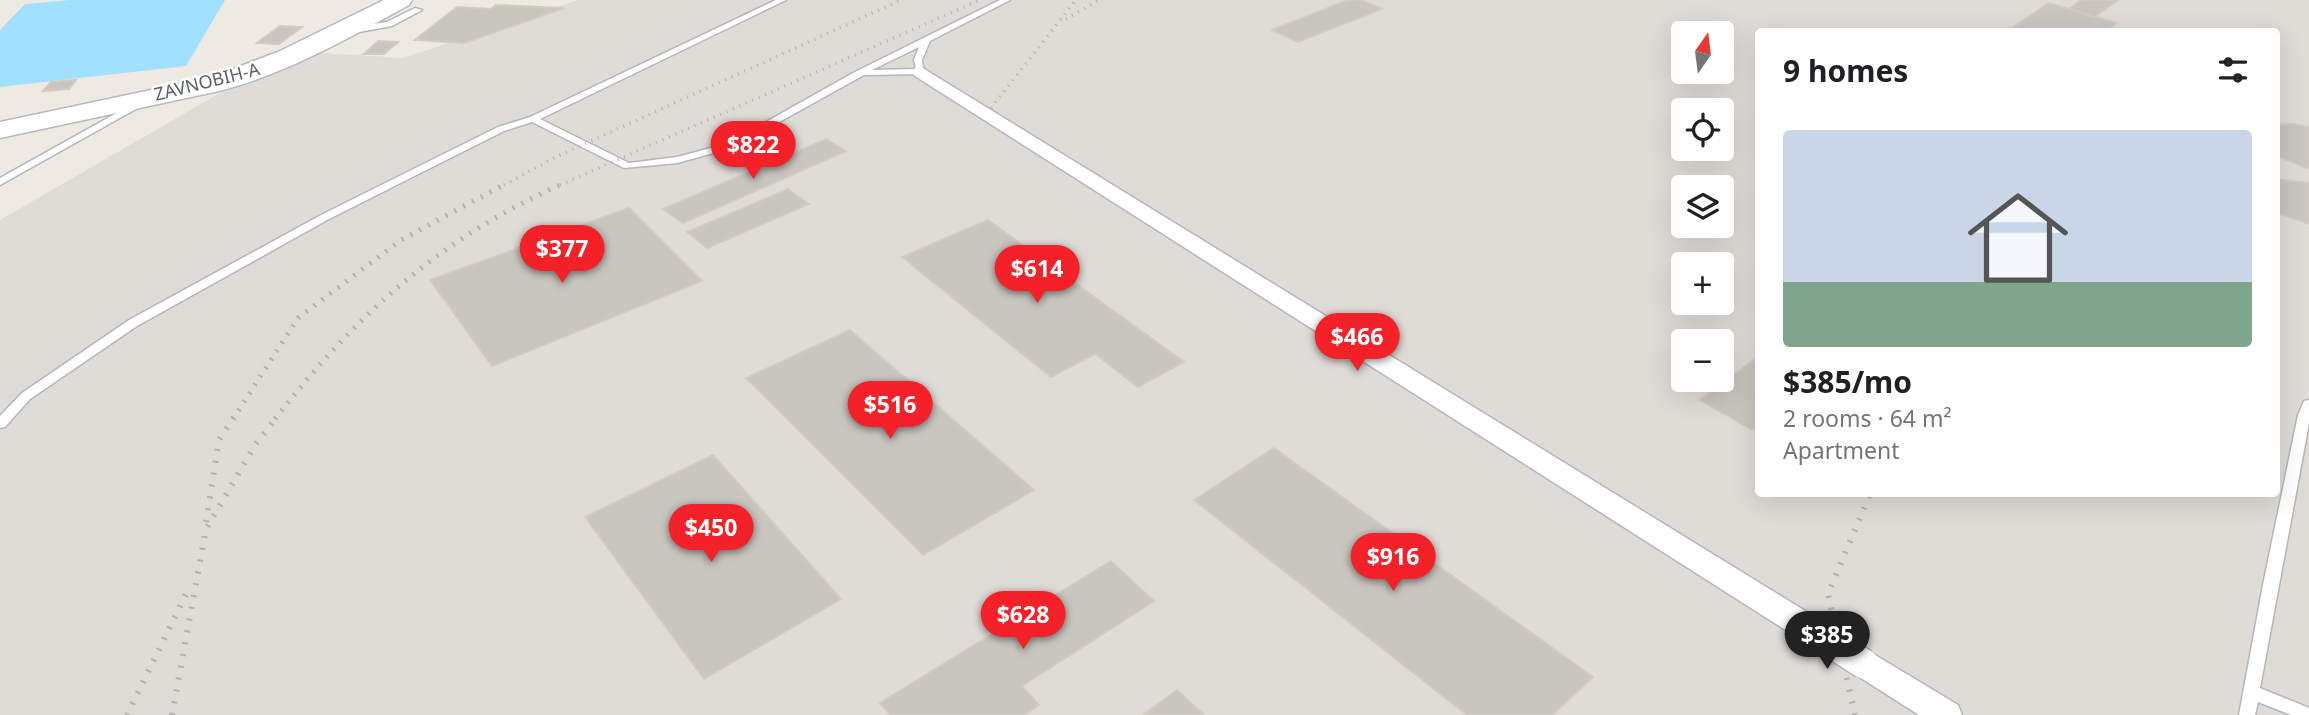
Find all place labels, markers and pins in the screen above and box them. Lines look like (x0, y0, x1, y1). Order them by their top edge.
pin: $822 (712, 122, 794, 181)
pin: $377 (521, 226, 603, 285)
pin: $614 (996, 246, 1078, 305)
pin: $466 (1316, 314, 1398, 373)
pin: $516 (849, 382, 931, 441)
pin: $450 (670, 504, 752, 564)
pin: $916 (1352, 534, 1434, 593)
pin: $628 (982, 592, 1064, 651)
pin: $385 (1786, 612, 1868, 671)

